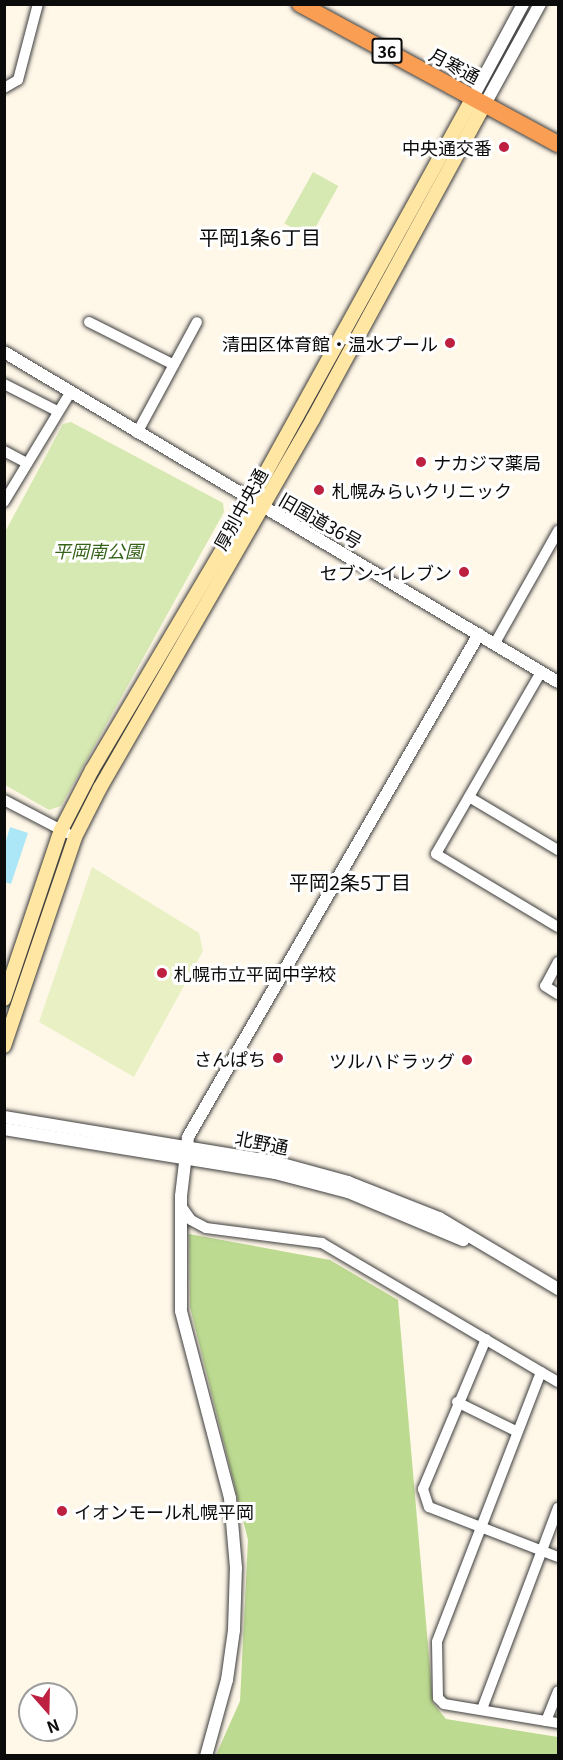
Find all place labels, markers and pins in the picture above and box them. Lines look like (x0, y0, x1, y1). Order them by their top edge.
place label: 中央通交番 (402, 136, 492, 158)
marker: 中央通交番 (497, 140, 511, 154)
place label: 清田区体育館・温水プール (222, 332, 438, 354)
marker: 清田区体育館・温水プール (443, 336, 457, 350)
place label: ナカジマ薬局 (433, 451, 541, 473)
marker: ナカジマ薬局 (414, 455, 428, 469)
place label: 札幌みらいクリニック (332, 479, 512, 501)
marker: 札幌みらいクリニック (310, 481, 328, 499)
place label: セブン-イレブン (320, 561, 452, 583)
marker: セブン-イレブン (457, 565, 471, 579)
place label: 札幌市立平岡中学校 (174, 962, 336, 984)
marker: 札幌市立平岡中学校 (155, 966, 169, 980)
place label: さんぱち (194, 1047, 266, 1069)
place label: ツルハドラッグ (329, 1049, 455, 1071)
marker: さんぱち (271, 1051, 285, 1065)
marker: ツルハドラッグ (460, 1053, 474, 1067)
place label: イオンモール札幌平岡 (74, 1500, 254, 1522)
marker: イオンモール札幌平岡 (55, 1504, 69, 1518)

